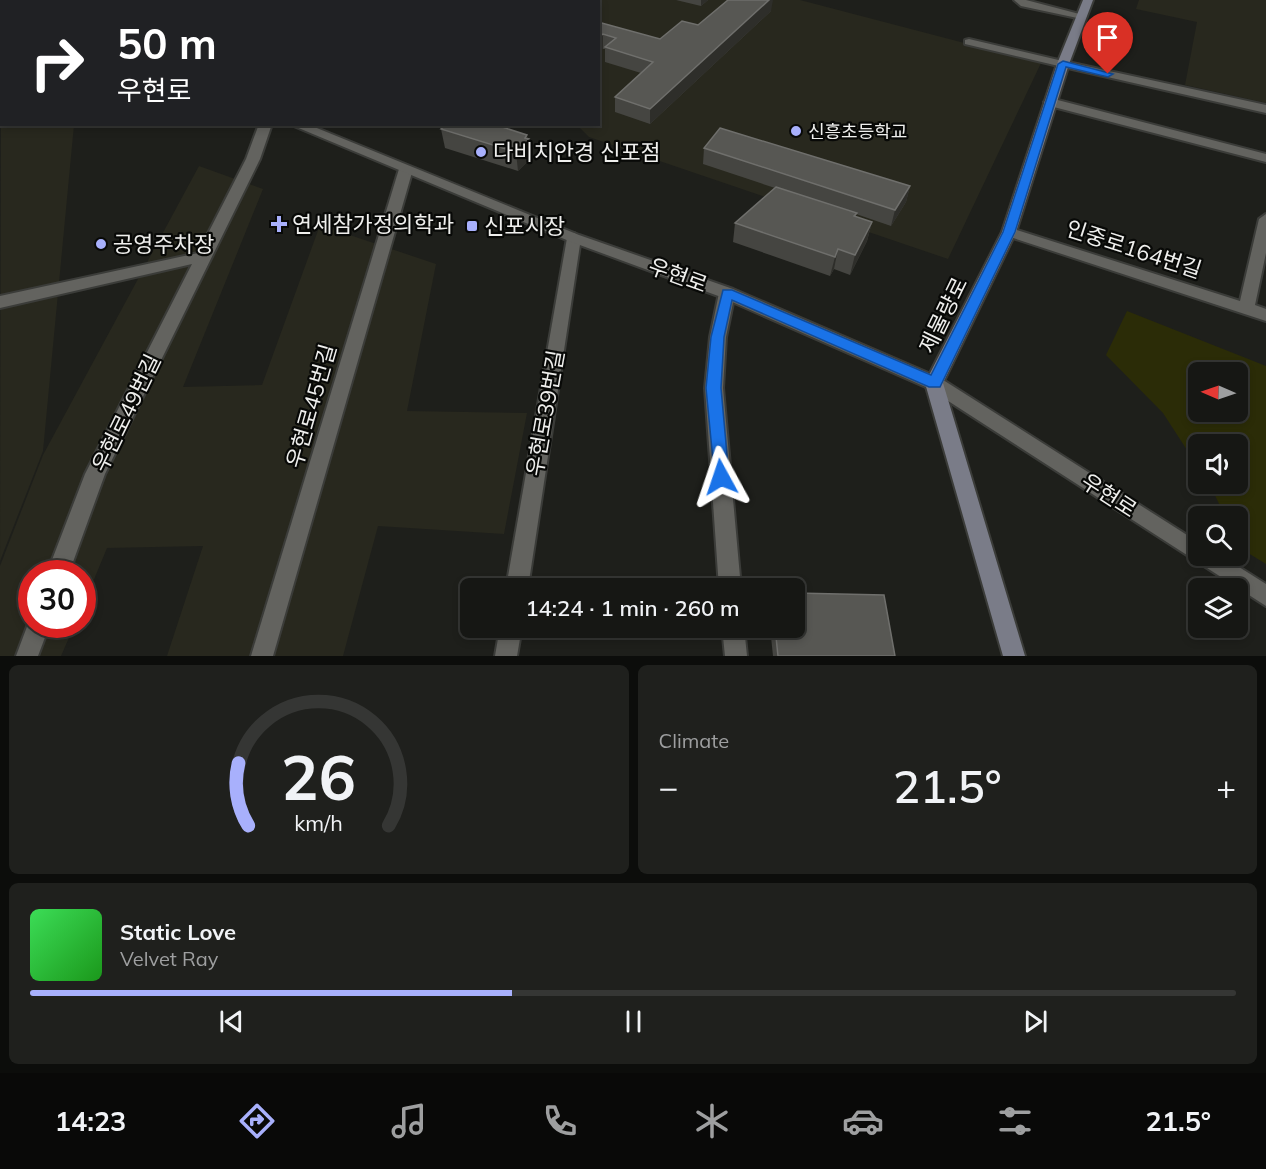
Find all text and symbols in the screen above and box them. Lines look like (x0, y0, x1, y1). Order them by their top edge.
pin (1082, 12, 1133, 74)
text: 50 m (117, 17, 217, 70)
icon: arrive (1091, 21, 1124, 54)
icon: right (18, 24, 96, 102)
text: 우현로 (117, 73, 192, 107)
place label: 신흥초등학교 (808, 120, 907, 143)
marker: 신흥초등학교 (789, 124, 803, 138)
place label: 다비치안경 신포점 (493, 138, 661, 166)
marker: 다비치안경 신포점 (474, 145, 488, 159)
place label: 연세참가정의학과 (292, 210, 454, 238)
place label: 신포시장 (484, 212, 565, 240)
street label: 인중로164번길 (1063, 214, 1205, 284)
marker: 연세참가정의학과 (270, 215, 288, 233)
marker: 신포시장 (465, 219, 479, 233)
place label: 공영주차장 (113, 230, 214, 258)
marker: 공영주차장 (94, 237, 108, 251)
street label: 우현로 (645, 251, 711, 299)
street label: 제물량로 (913, 272, 973, 358)
street label: 우현로45번길 (280, 341, 342, 471)
street label: 우현로39번길 (520, 348, 570, 478)
street label: 우현로49번길 (85, 350, 167, 476)
north arrow (1188, 362, 1248, 422)
map controls (1188, 362, 1248, 638)
button: sound (1188, 434, 1248, 494)
position arrow (689, 445, 753, 509)
street label: 우현로 (1076, 467, 1142, 523)
button: search (1188, 506, 1248, 566)
speed limit sign: 30 (18, 560, 96, 638)
button: layers (1188, 578, 1248, 638)
text: 14:24 · 1 min · 260 m (525, 594, 740, 622)
text: Climate (659, 728, 729, 753)
text: 26 (281, 737, 356, 816)
text: 21.5° (893, 758, 1002, 814)
text: − (659, 766, 678, 807)
text: + (1216, 766, 1236, 807)
text: km/h (294, 810, 343, 837)
text: Static Love (120, 918, 236, 946)
text: Velvet Ray (120, 946, 218, 971)
icon: previous (215, 1005, 248, 1038)
icon: pause (617, 1005, 650, 1038)
icon: next (1019, 1005, 1052, 1038)
icon: directions (236, 1100, 278, 1142)
icon: music (388, 1100, 430, 1142)
icon: phone (539, 1100, 581, 1142)
icon: climate (691, 1100, 733, 1142)
icon: car (842, 1100, 884, 1142)
icon: filters (994, 1100, 1036, 1142)
text: 14:23 (55, 1104, 126, 1138)
text: 21.5° (1146, 1104, 1211, 1138)

